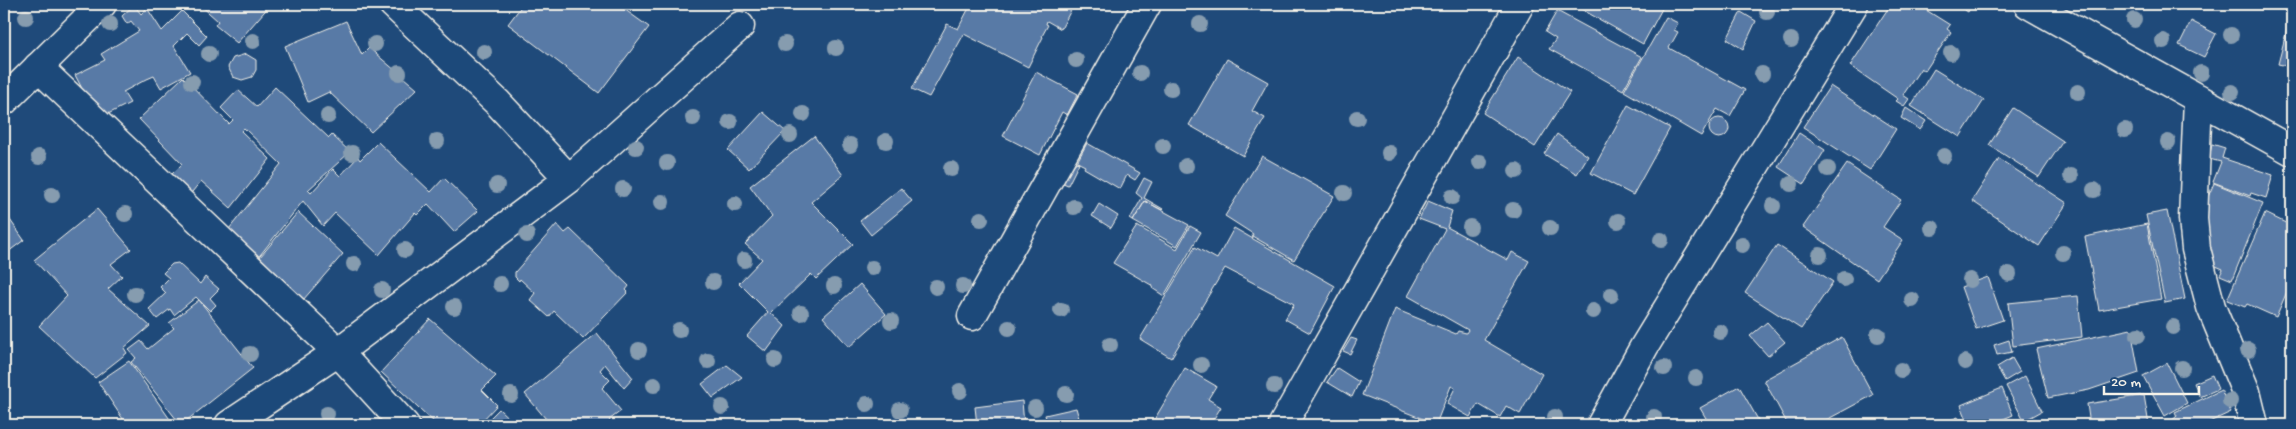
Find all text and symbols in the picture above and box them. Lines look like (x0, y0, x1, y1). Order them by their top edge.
scale bar (2104, 364, 2198, 396)
text: 20 m (2111, 374, 2141, 392)

